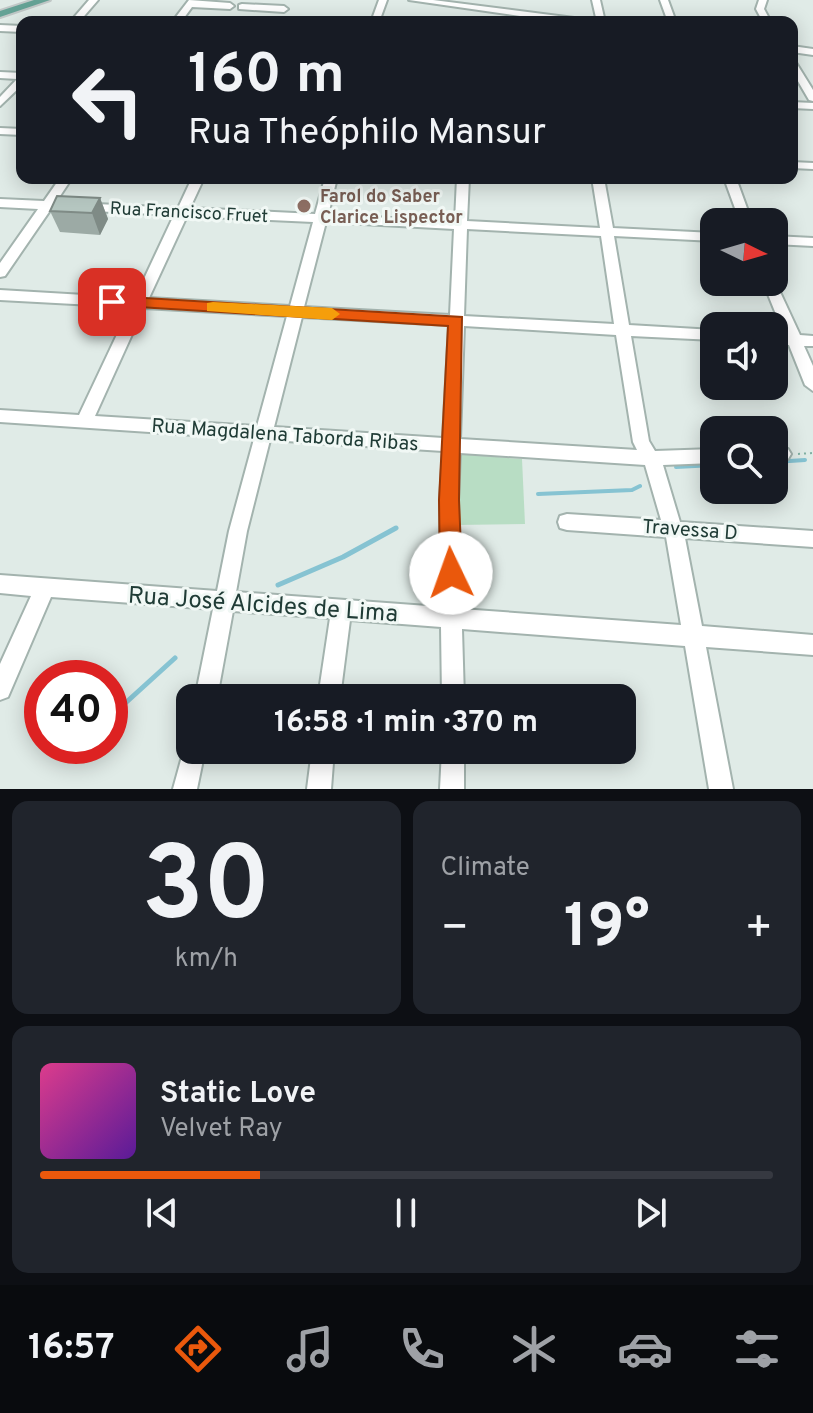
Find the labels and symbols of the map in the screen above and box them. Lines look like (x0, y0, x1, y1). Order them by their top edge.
place label: Farol do Saber Clarice Lispector (320, 186, 463, 230)
marker: Farol do Saber Clarice Lispector (295, 197, 313, 215)
street label: Rua Francisco Fruet (109, 198, 269, 229)
north arrow (700, 208, 788, 296)
pin (78, 268, 146, 336)
street label: Rua Magdalena Taborda Ribas (150, 414, 419, 458)
street label: Travessa D (641, 515, 739, 547)
position arrow (409, 531, 493, 615)
street label: Rua José Alcides de Lima (127, 582, 399, 630)
speed limit sign: 40 (24, 660, 128, 764)

